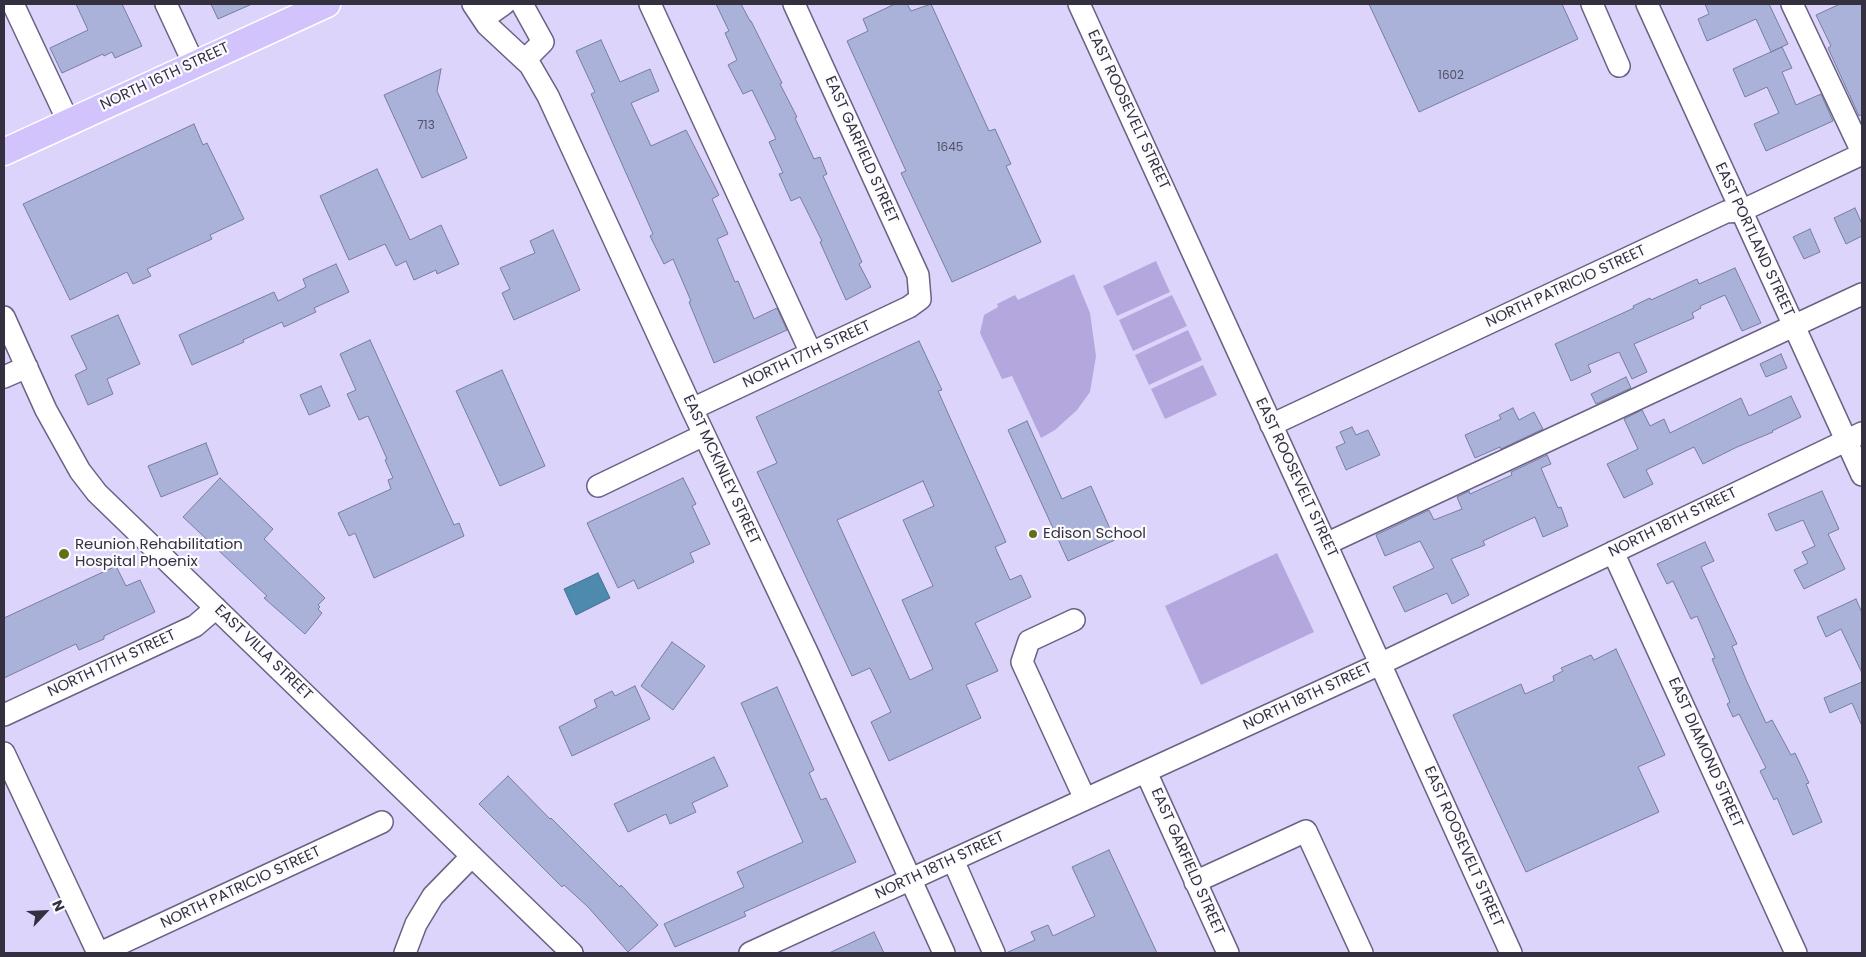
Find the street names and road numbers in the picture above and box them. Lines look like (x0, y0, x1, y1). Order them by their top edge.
street label: EAST ROOSEVELT STREET (1083, 27, 1173, 193)
street label: NORTH 16TH STREET (98, 39, 232, 115)
street label: EAST GARFIELD STREET (820, 74, 902, 226)
street label: EAST PORTLAND STREET (1710, 160, 1798, 320)
street label: NORTH PATRICIO STREET (1483, 242, 1649, 332)
street label: NORTH 17TH STREET (740, 317, 874, 393)
street label: EAST MCKINLEY STREET (678, 392, 764, 548)
street label: EAST ROOSEVELT STREET (1251, 395, 1341, 561)
street label: NORTH 18TH STREET (1606, 484, 1740, 562)
street label: EAST VILLA STREET (210, 602, 316, 704)
street label: NORTH 17TH STREET (45, 626, 179, 702)
street label: NORTH 18TH STREET (1241, 659, 1375, 735)
street label: EAST DIAMOND STREET (1664, 675, 1746, 831)
street label: EAST ROOSEVELT STREET (1419, 764, 1507, 930)
street label: EAST GARFIELD STREET (1146, 786, 1228, 938)
street label: NORTH 18TH STREET (873, 828, 1007, 904)
street label: NORTH PATRICIO STREET (158, 843, 324, 933)

